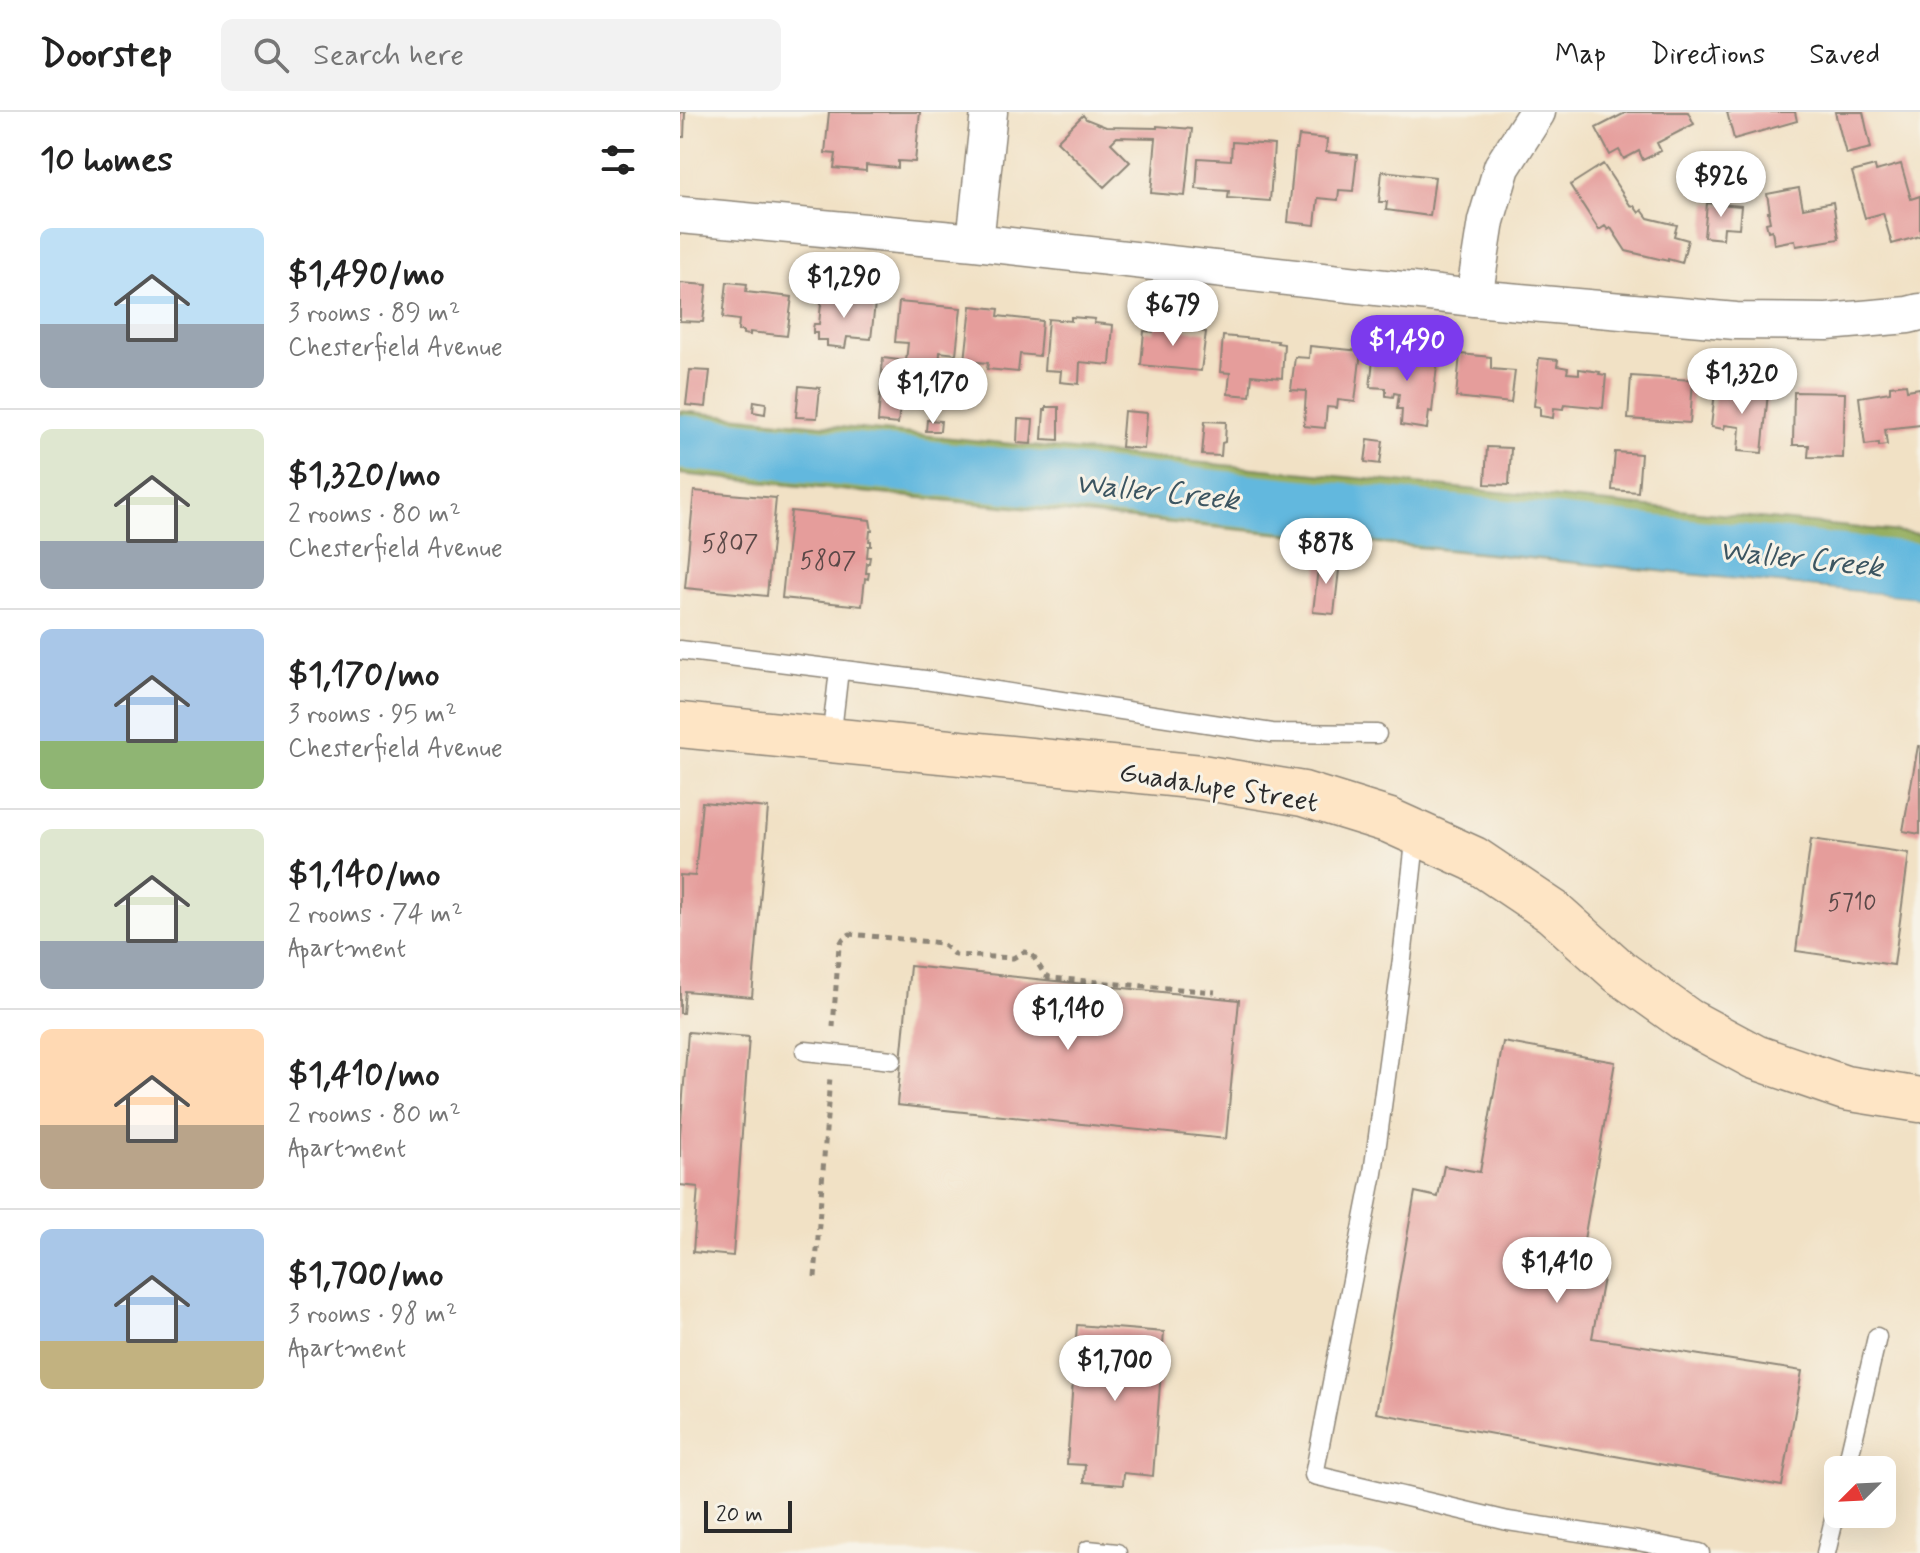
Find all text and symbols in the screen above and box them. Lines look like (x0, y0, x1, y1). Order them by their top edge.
search box (221, 19, 781, 91)
text: Doorstep (40, 31, 173, 80)
icon: search (249, 33, 293, 77)
text: Search here (313, 36, 464, 75)
text: Map (1555, 37, 1606, 74)
text: Directions (1650, 37, 1765, 74)
text: Saved (1809, 37, 1880, 74)
text: 10 homes (40, 138, 173, 183)
icon: filters (596, 138, 640, 182)
pin: $926 (1674, 151, 1768, 219)
text: $926 (1694, 160, 1748, 194)
text: $1,490/mo (288, 252, 445, 297)
pin: $1,290 (779, 252, 909, 320)
icon: home (104, 260, 200, 356)
text: $1,290 (807, 261, 881, 295)
pin: $679 (1126, 280, 1220, 348)
text: $679 (1145, 289, 1201, 323)
text: 3 rooms · 89 m² (288, 297, 460, 331)
pin: $1,490 (1342, 315, 1472, 383)
text: $1,490 (1369, 324, 1445, 358)
text: Chesterfield Avenue (288, 331, 503, 365)
pin: $1,320 (1677, 348, 1807, 416)
text: $1,320 (1705, 357, 1779, 391)
pin: $1,170 (868, 358, 998, 426)
text: $1,170 (897, 367, 969, 401)
text: $1,320/mo (288, 453, 441, 498)
icon: home (104, 461, 200, 557)
water label: Waller Creek (1073, 465, 1242, 521)
text: 2 rooms · 80 m² (288, 498, 461, 532)
pin: $878 (1279, 518, 1373, 586)
text: $878 (1297, 527, 1355, 561)
house number: 5807 (702, 529, 758, 560)
text: Chesterfield Avenue (288, 532, 503, 566)
water label: Waller Creek (1717, 532, 1886, 588)
house number: 5807 (800, 546, 856, 577)
text: $1,170/mo (288, 653, 440, 698)
icon: home (104, 661, 200, 757)
text: 3 rooms · 95 m² (288, 698, 457, 732)
text: Chesterfield Avenue (288, 732, 503, 766)
street label: Guadalupe Street (1117, 754, 1321, 822)
text: $1,140/mo (288, 853, 441, 898)
icon: home (104, 861, 200, 957)
house number: 5710 (1827, 888, 1877, 919)
text: 2 rooms · 74 m² (288, 898, 463, 932)
text: Apartment (288, 932, 406, 966)
pin: $1,140 (1003, 984, 1133, 1052)
text: $1,140 (1031, 993, 1105, 1027)
text: $1,410/mo (288, 1053, 440, 1098)
icon: home (104, 1061, 200, 1157)
text: 2 rooms · 80 m² (288, 1098, 461, 1132)
text: Apartment (288, 1132, 406, 1166)
pin: $1,410 (1492, 1237, 1622, 1305)
text: $1,410 (1521, 1246, 1593, 1280)
text: $1,700/mo (288, 1253, 444, 1298)
icon: home (104, 1261, 200, 1357)
text: 3 rooms · 98 m² (288, 1298, 457, 1332)
text: Apartment (288, 1332, 406, 1366)
pin: $1,700 (1050, 1335, 1180, 1403)
text: $1,700 (1077, 1344, 1153, 1378)
north arrow (1824, 1456, 1896, 1528)
map controls (1824, 1456, 1896, 1528)
scale bar (704, 1497, 792, 1533)
text: 20 m (716, 1501, 763, 1529)

